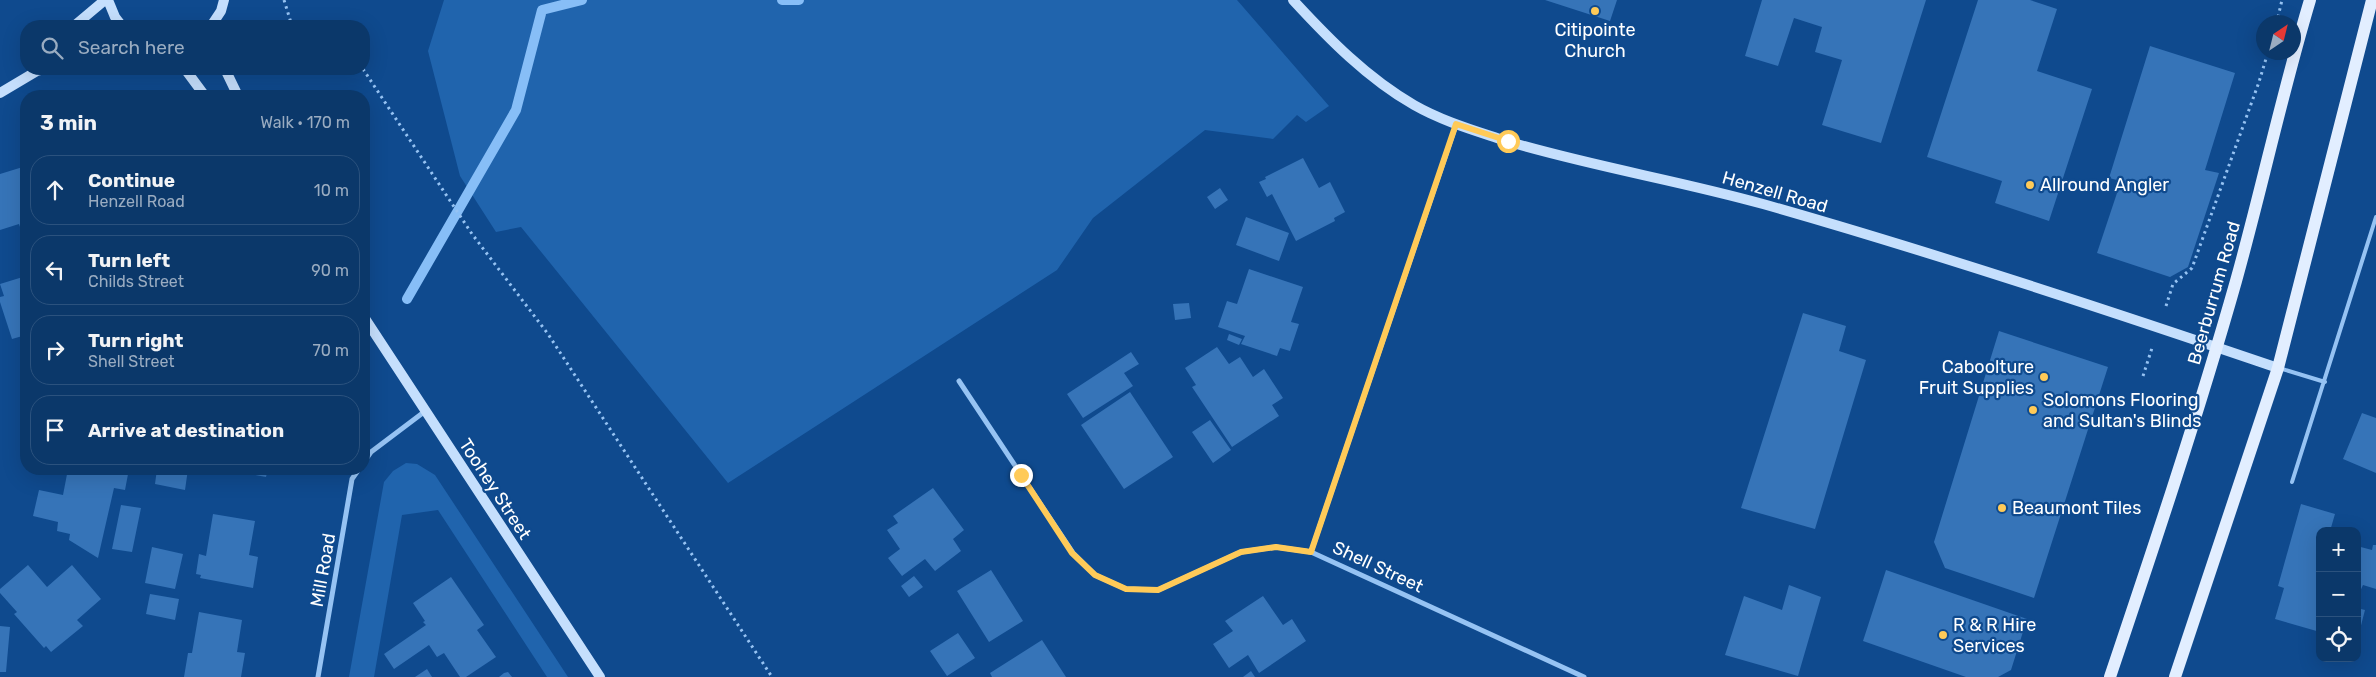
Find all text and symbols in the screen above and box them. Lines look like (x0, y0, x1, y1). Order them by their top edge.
marker: Citipointe Church (1589, 5, 1601, 17)
north arrow (2256, 15, 2301, 60)
place label: Citipointe Church (1554, 19, 1636, 62)
search box (20, 20, 370, 75)
icon: search (38, 34, 66, 62)
text: Search here (78, 36, 185, 59)
text: 3 min (40, 110, 97, 135)
text: Walk · 170 m (260, 113, 350, 132)
route start (1497, 130, 1520, 153)
street label: Henzell Road (1720, 166, 1830, 218)
text: Continue (88, 169, 175, 192)
place label: Allround Angler (2040, 174, 2169, 196)
icon: ahead (41, 176, 69, 204)
marker: Allround Angler (2024, 179, 2036, 191)
text: 10 m (314, 181, 349, 200)
text: Henzell Road (88, 192, 185, 211)
street label: Beerburrum Road (2183, 219, 2245, 367)
text: Turn left (88, 249, 170, 272)
icon: left (41, 256, 69, 284)
text: 90 m (311, 261, 349, 280)
text: Childs Street (88, 272, 184, 291)
text: Turn right (88, 329, 183, 352)
icon: right (41, 336, 69, 364)
text: 70 m (312, 341, 349, 360)
text: Shell Street (88, 352, 175, 371)
place label: Caboolture Fruit Supplies (1919, 356, 2034, 399)
marker: Caboolture Fruit Supplies (2038, 371, 2050, 383)
place label: Solomons Flooring and Sultan's Blinds (2043, 389, 2201, 432)
marker: Solomons Flooring and Sultan's Blinds (2027, 404, 2039, 416)
icon: arrive (41, 416, 69, 444)
text: Arrive at destination (88, 419, 284, 442)
street label: Toohey Street (454, 434, 536, 544)
route end (1010, 464, 1033, 487)
place label: Beaumont Tiles (2012, 497, 2141, 519)
marker: Beaumont Tiles (1996, 502, 2008, 514)
map controls (2316, 527, 2361, 662)
button: + (2316, 527, 2361, 572)
street label: Mill Road (306, 531, 340, 609)
street label: Shell Street (1329, 536, 1427, 598)
button: − (2316, 572, 2361, 617)
place label: R & R Hire Services (1953, 614, 2036, 657)
button: locate (2316, 617, 2361, 662)
marker: R & R Hire Services (1937, 629, 1949, 641)

